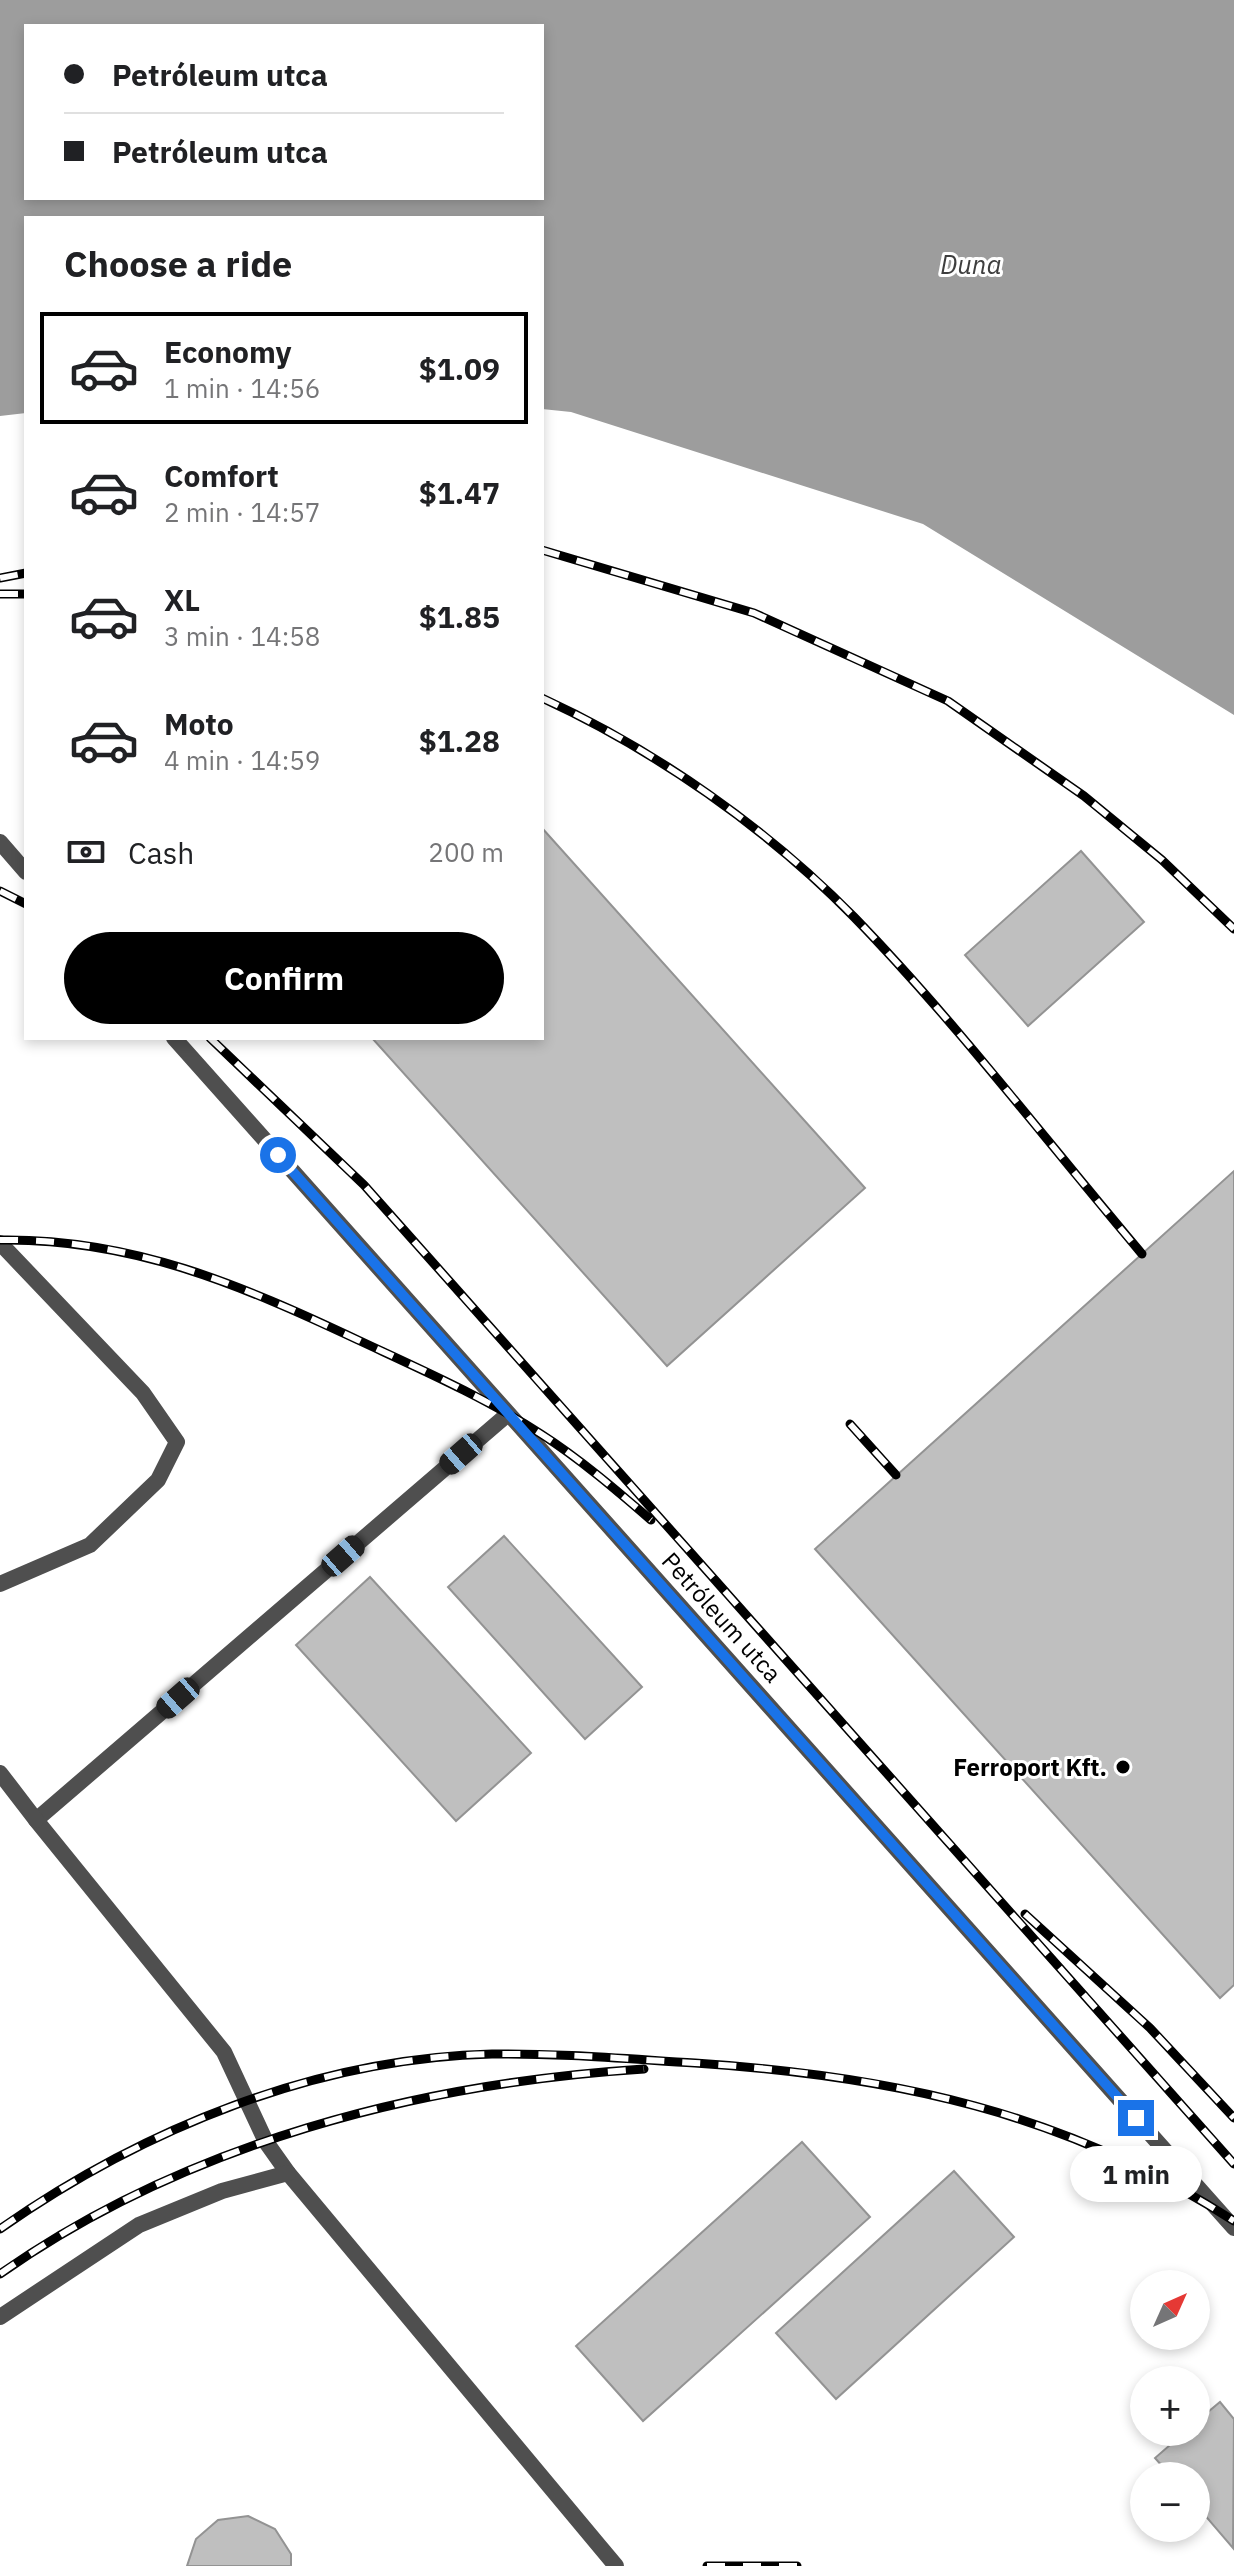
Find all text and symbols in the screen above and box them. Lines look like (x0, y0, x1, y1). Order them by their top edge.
text: Petróleum utca (112, 55, 328, 94)
text: Petróleum utca (112, 132, 328, 171)
text: Choose a ride (64, 240, 292, 287)
water label: Duna (940, 247, 1002, 281)
icon: car (68, 332, 140, 404)
text: Economy (164, 332, 292, 371)
text: $1.09 (419, 349, 500, 388)
text: 1 min · 14:56 (164, 371, 320, 405)
icon: car (68, 456, 140, 528)
text: Comfort (164, 456, 279, 495)
text: $1.47 (419, 473, 500, 512)
text: 2 min · 14:57 (164, 495, 320, 529)
icon: car (68, 580, 140, 652)
text: XL (164, 580, 200, 619)
text: $1.85 (419, 597, 500, 636)
text: 3 min · 14:58 (164, 619, 320, 653)
icon: car (68, 704, 140, 776)
text: Moto (164, 704, 234, 743)
text: $1.28 (419, 721, 500, 760)
text: 4 min · 14:59 (164, 743, 320, 777)
icon: cash (64, 830, 108, 874)
text: Cash (128, 833, 194, 872)
text: 200 m (428, 835, 504, 869)
button: Confirm (64, 932, 504, 1024)
route start (260, 1137, 296, 1173)
car (435, 1429, 487, 1479)
car (317, 1531, 369, 1581)
street label: Petróleum utca (655, 1545, 789, 1689)
car (152, 1673, 204, 1723)
place label: Ferroport Kft. (953, 1751, 1107, 1783)
marker: Ferroport Kft. (1114, 1758, 1132, 1776)
route end (1118, 2100, 1154, 2136)
callout: 1 min (1070, 2146, 1202, 2202)
text: 1 min (1102, 2157, 1170, 2191)
north arrow (1130, 2270, 1210, 2350)
map controls (1130, 2270, 1210, 2542)
button: + (1130, 2366, 1210, 2446)
button: − (1130, 2462, 1210, 2542)

